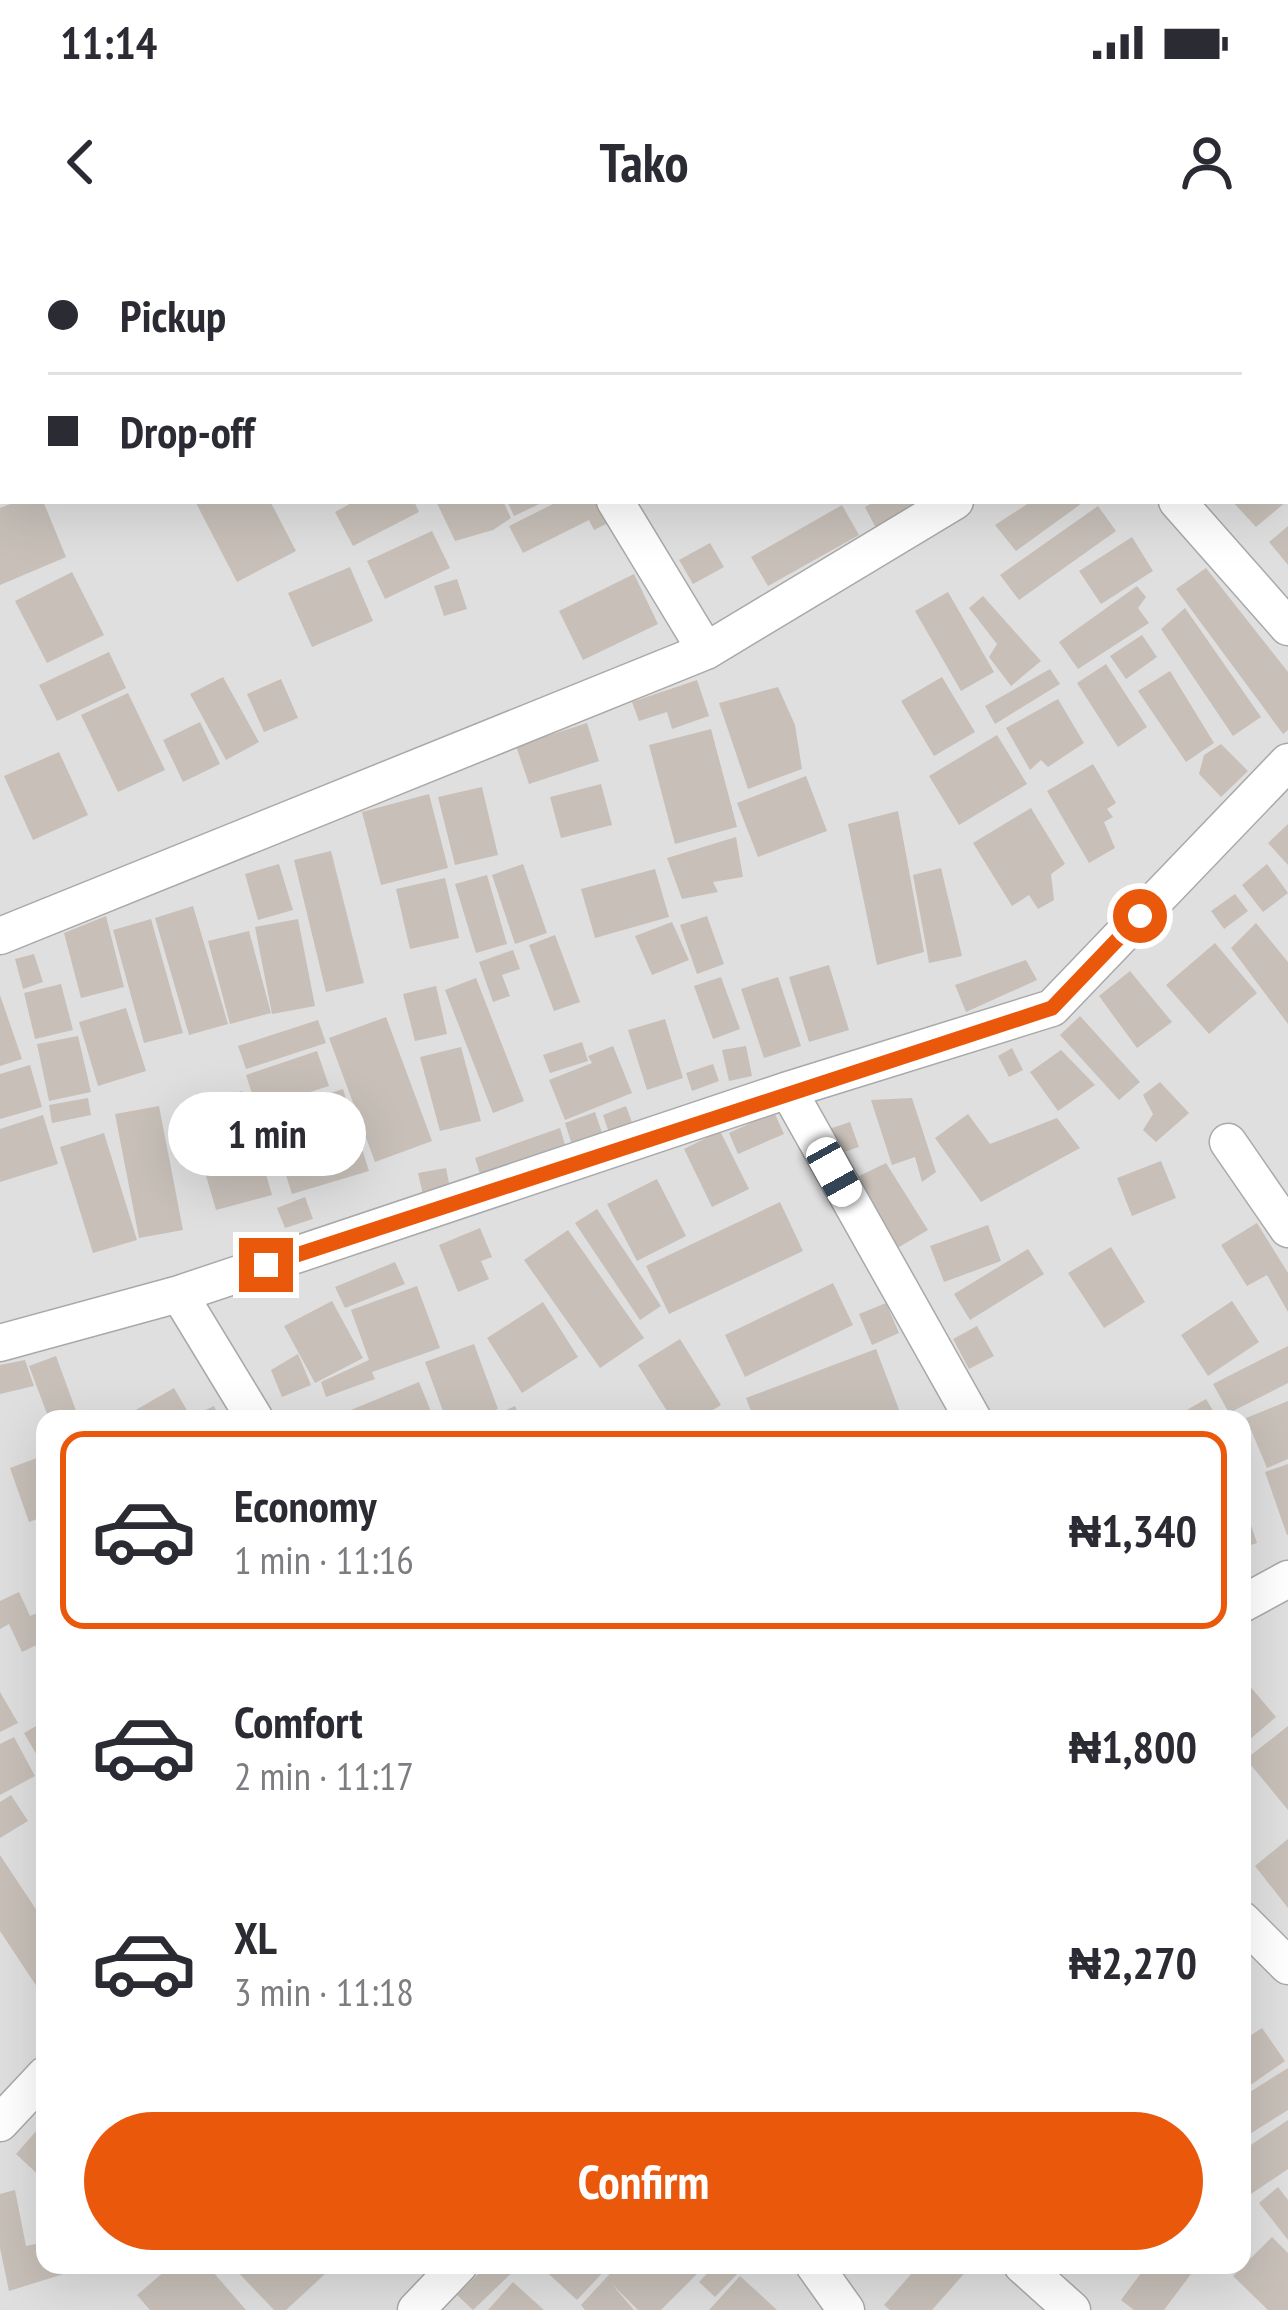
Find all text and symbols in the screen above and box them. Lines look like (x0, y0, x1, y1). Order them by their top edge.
text: 11:14 (60, 13, 157, 71)
text: Tako (600, 127, 689, 197)
icon: back (48, 129, 114, 195)
icon: person (1174, 129, 1240, 195)
text: Pickup (120, 286, 226, 344)
text: Drop-off (120, 402, 254, 460)
route start (1113, 889, 1167, 943)
callout: 1 min (167, 1091, 365, 1175)
text: 1 min (228, 1108, 306, 1159)
car (801, 1132, 867, 1212)
route end (239, 1238, 293, 1292)
icon: car (90, 1476, 198, 1584)
text: Economy (234, 1476, 377, 1534)
text: ₦1,340 (1069, 1501, 1197, 1559)
text: 1 min · 11:16 (234, 1534, 414, 1585)
icon: car (90, 1692, 198, 1800)
text: Comfort (234, 1692, 363, 1750)
text: ₦1,800 (1069, 1717, 1197, 1775)
text: 2 min · 11:17 (234, 1750, 414, 1801)
icon: car (90, 1908, 198, 2016)
text: XL (234, 1908, 277, 1966)
text: ₦2,270 (1069, 1933, 1197, 1991)
text: 3 min · 11:18 (234, 1966, 414, 2017)
button: Confirm (84, 2112, 1203, 2250)

